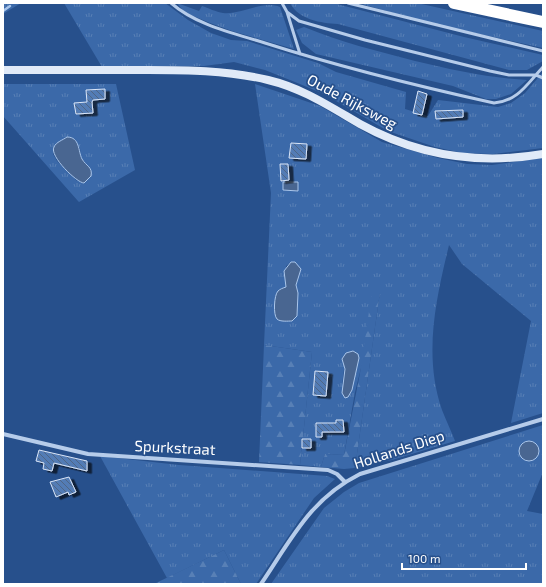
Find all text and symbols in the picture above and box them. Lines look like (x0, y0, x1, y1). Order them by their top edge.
street label: Oude Rijksweg (304, 70, 401, 134)
street label: Hollands Diep (351, 426, 446, 472)
street label: Spurkstraat (134, 436, 216, 458)
scale bar (402, 545, 526, 571)
text: 100 m (408, 551, 440, 565)

